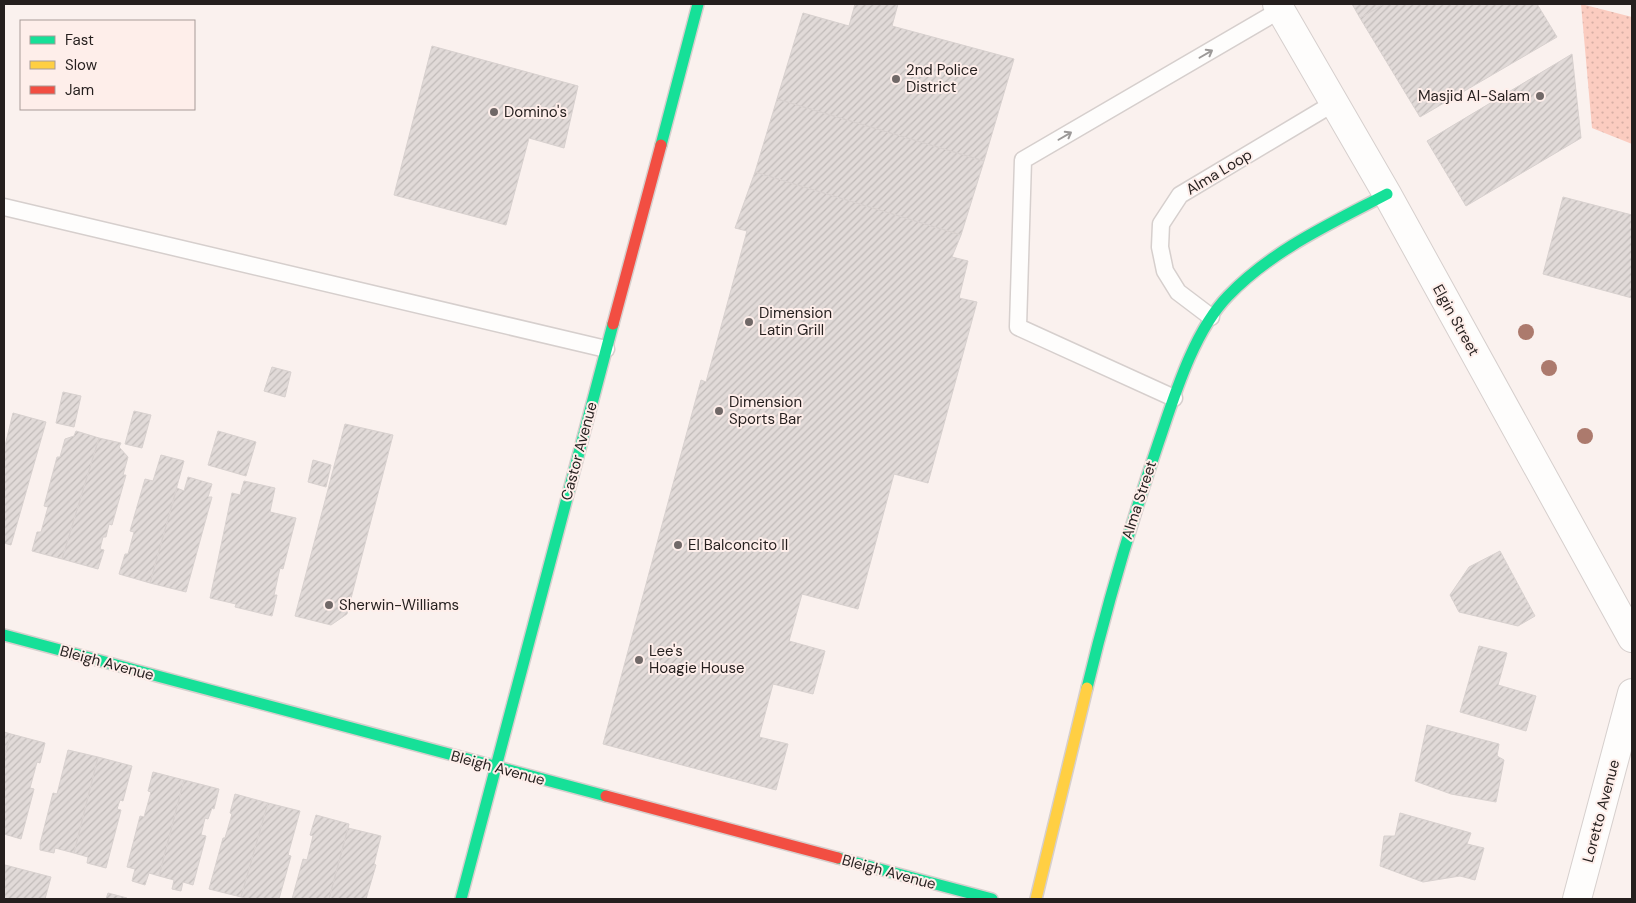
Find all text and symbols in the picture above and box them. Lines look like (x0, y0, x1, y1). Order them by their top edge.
legend (20, 20, 195, 110)
text: Fast (65, 30, 94, 50)
one-way arrow (1198, 48, 1212, 58)
text: Slow (65, 55, 98, 75)
place label: 2nd Police District (906, 60, 978, 97)
marker: 2nd Police District (890, 73, 902, 85)
text: Jam (65, 80, 94, 100)
place label: Masjid Al-Salam (1418, 86, 1530, 106)
marker: Masjid Al-Salam (1534, 90, 1546, 102)
place label: Domino's (504, 102, 567, 122)
marker: Domino's (488, 106, 500, 118)
one-way arrow (1058, 130, 1072, 140)
street label: Alma Loop (1182, 144, 1256, 200)
street label: Elgin Street (1428, 281, 1484, 359)
place label: Dimension Latin Grill (759, 303, 832, 340)
marker: Dimension Latin Grill (743, 316, 755, 328)
place label: Dimension Sports Bar (729, 392, 802, 429)
street label: Castor Avenue (556, 400, 602, 502)
marker: Dimension Sports Bar (713, 405, 725, 417)
street label: Alma Street (1117, 458, 1161, 542)
place label: El Balconcito II (688, 535, 788, 555)
marker: El Balconcito II (672, 539, 684, 551)
place label: Sherwin-Williams (339, 595, 459, 615)
marker: Sherwin-Williams (323, 599, 335, 611)
street label: Bleigh Avenue (58, 641, 156, 685)
place label: Lee's Hoagie House (649, 641, 745, 678)
marker: Lee's Hoagie House (633, 654, 645, 666)
street label: Bleigh Avenue (449, 746, 547, 790)
street label: Loretto Avenue (1578, 757, 1624, 865)
street label: Bleigh Avenue (840, 850, 938, 894)

